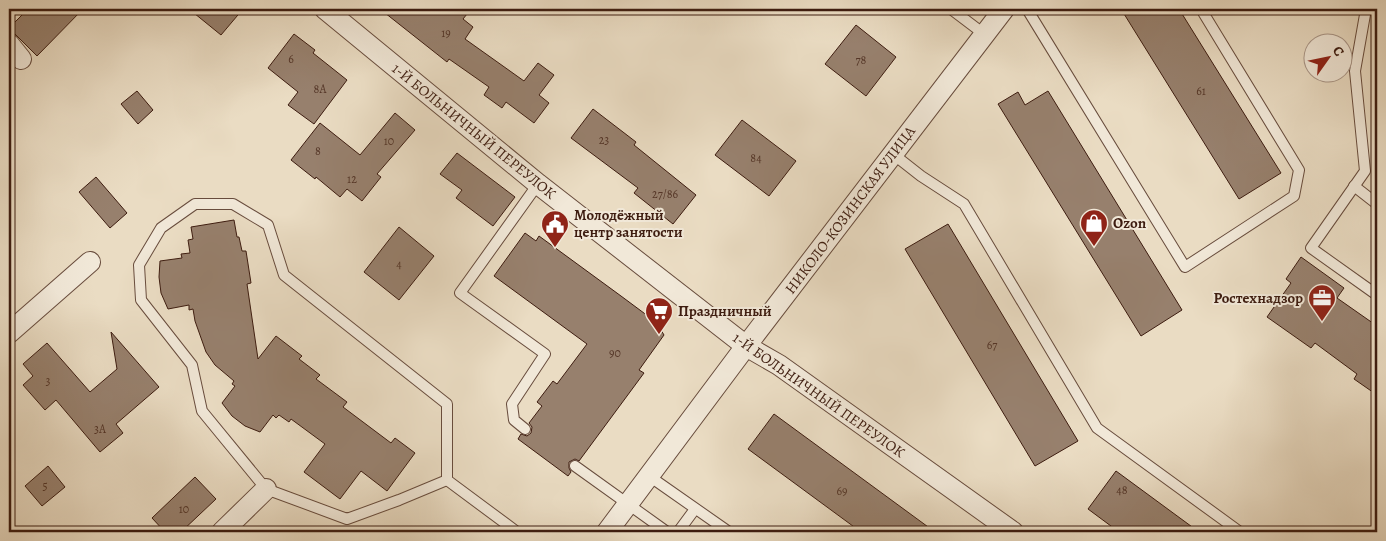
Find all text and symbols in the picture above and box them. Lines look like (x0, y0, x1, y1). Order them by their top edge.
house number: 19 (441, 25, 451, 41)
north arrow (1304, 32, 1354, 82)
text: С (1328, 42, 1349, 60)
house number: 6 (288, 51, 294, 67)
house number: 78 (856, 52, 867, 68)
street label: 1-Й БОЛЬНИЧНЫЙ ПЕРЕУЛОК (388, 58, 561, 204)
house number: 8А (314, 81, 327, 97)
house number: 61 (1196, 83, 1206, 99)
street label: НИКОЛО-КОЗИНСКАЯ УЛИЦА (780, 122, 920, 298)
house number: 23 (599, 132, 609, 148)
house number: 10 (384, 133, 394, 149)
house number: 8 (315, 143, 321, 159)
house number: 84 (750, 150, 762, 166)
house number: 12 (347, 171, 357, 187)
house number: 27/86 (652, 186, 678, 202)
place label: Молодёжный центр занятости (574, 205, 683, 242)
shop icon: Ozon (1079, 208, 1109, 247)
public building icon: Молодёжный центр занятости (540, 209, 570, 248)
place label: Ozon (1113, 213, 1147, 233)
house number: 4 (396, 256, 402, 272)
office icon: Ростехнадзор (1307, 283, 1337, 322)
place label: Ростехнадзор (1214, 288, 1303, 308)
supermarket icon: Праздничный (644, 296, 674, 335)
place label: Праздничный (678, 301, 772, 321)
street label: 1-Й БОЛЬНИЧНЫЙ ПЕРЕУЛОК (729, 328, 909, 462)
house number: 67 (987, 337, 998, 353)
house number: 90 (609, 345, 621, 361)
house number: 3 (46, 373, 51, 389)
house number: 3А (94, 421, 107, 437)
house number: 5 (42, 478, 48, 494)
house number: 48 (1116, 482, 1128, 498)
house number: 69 (836, 483, 848, 499)
house number: 10 (179, 501, 189, 517)

